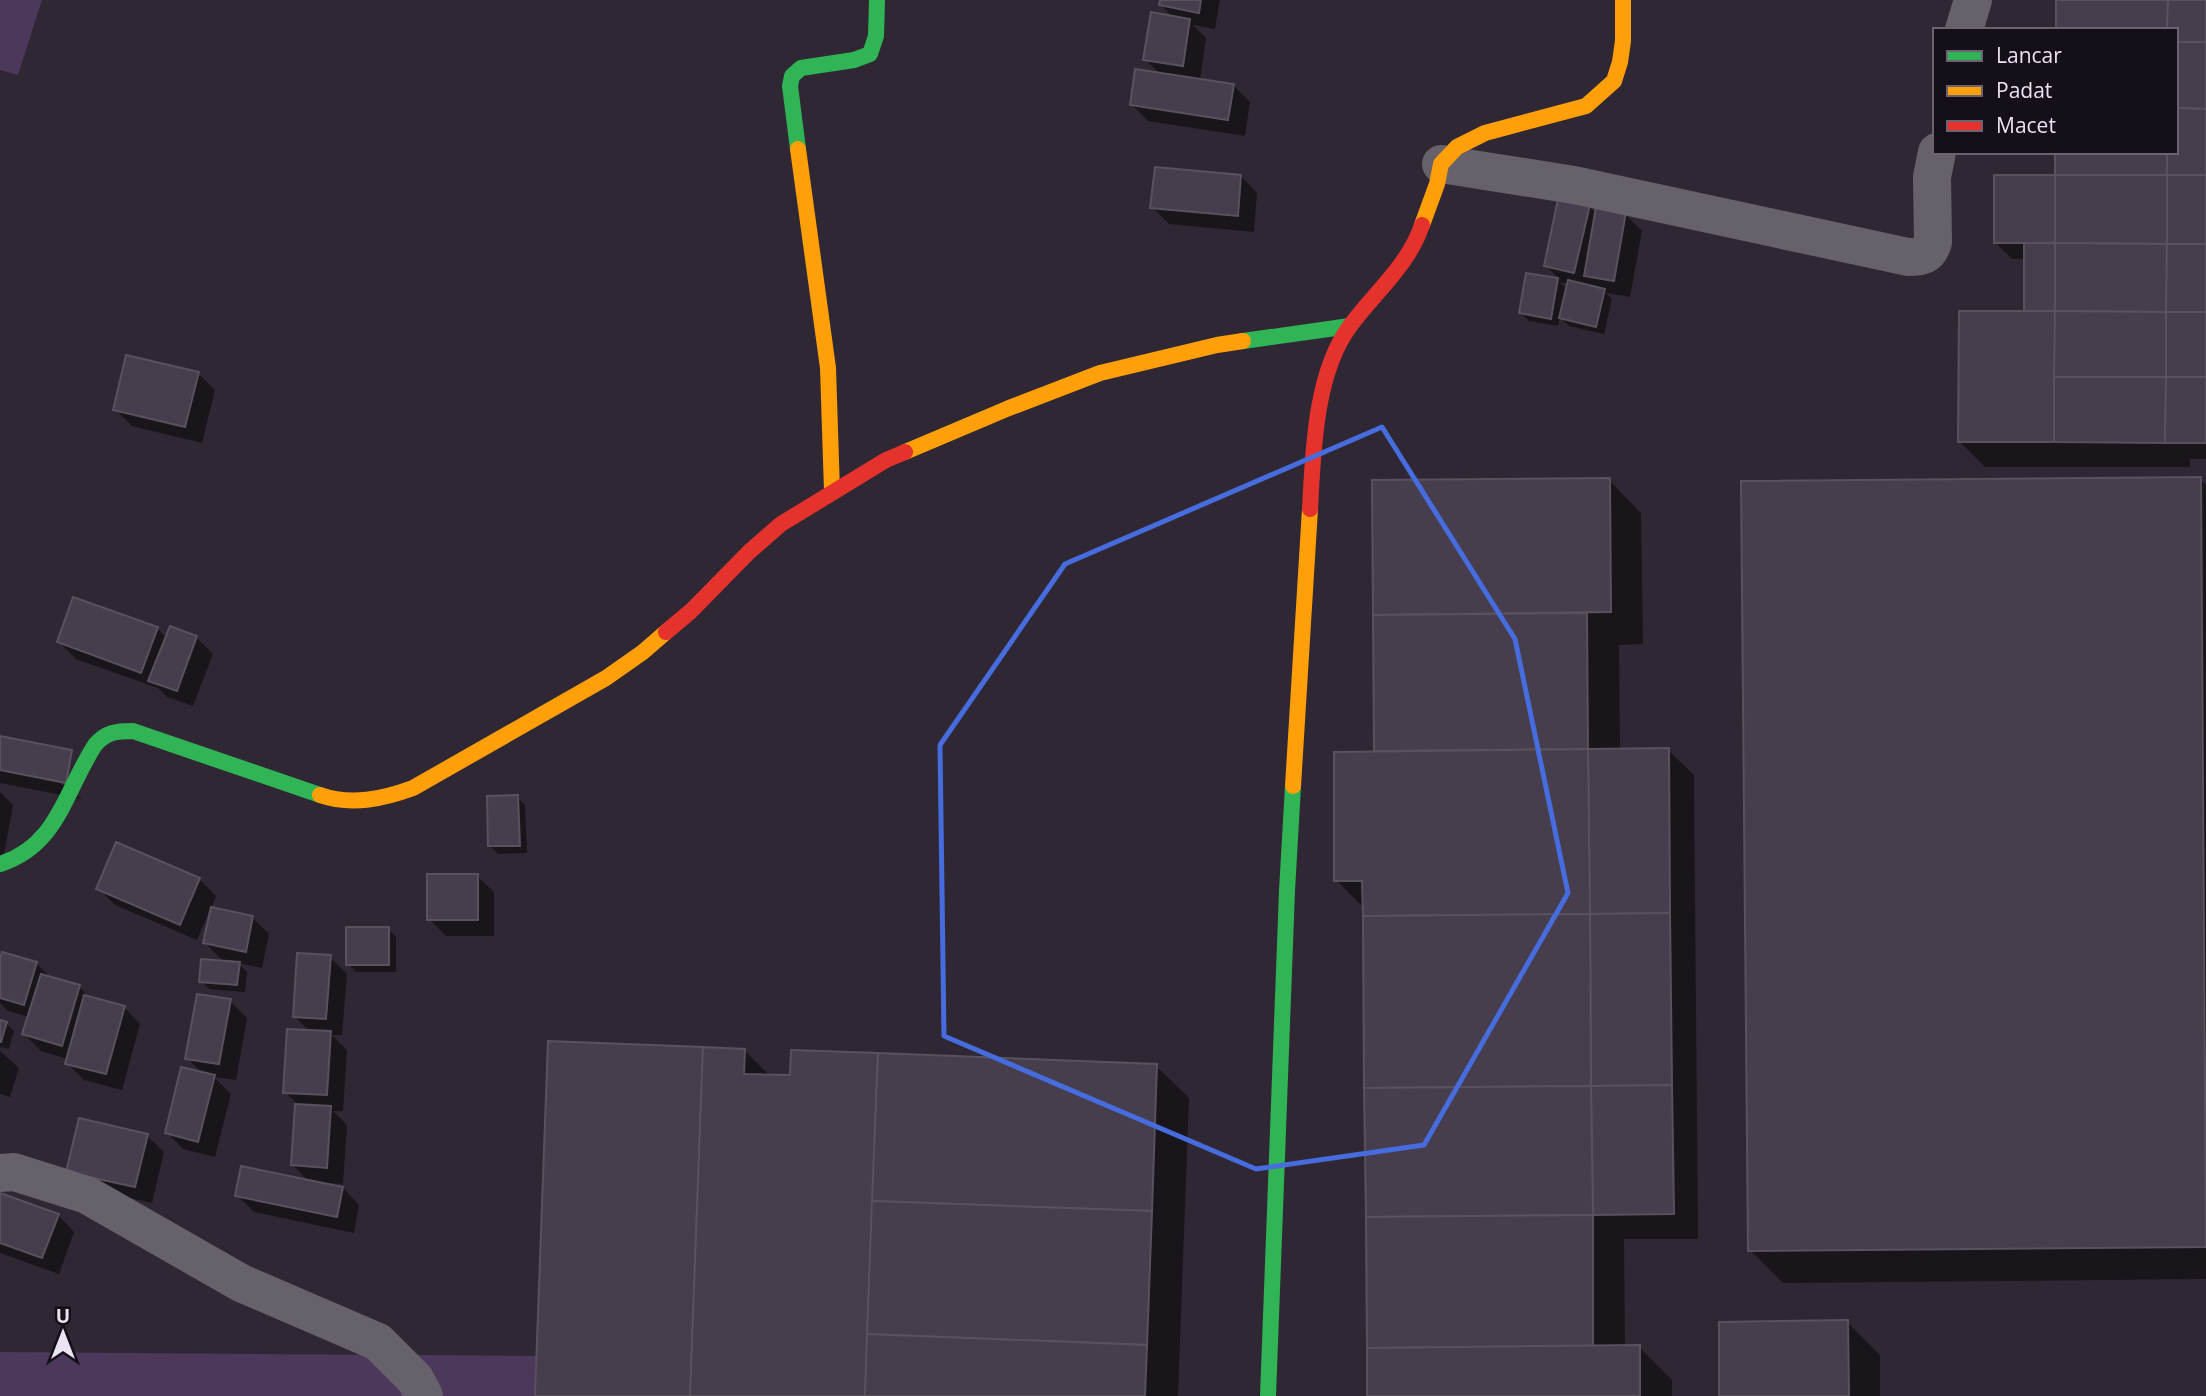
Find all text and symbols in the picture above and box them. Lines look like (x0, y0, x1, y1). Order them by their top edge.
legend (1933, 28, 2178, 154)
text: Lancar (1996, 41, 2062, 69)
text: Padat (1996, 76, 2052, 104)
text: Macet (1996, 111, 2056, 139)
north arrow (28, 1298, 98, 1368)
text: U (56, 1303, 70, 1329)

